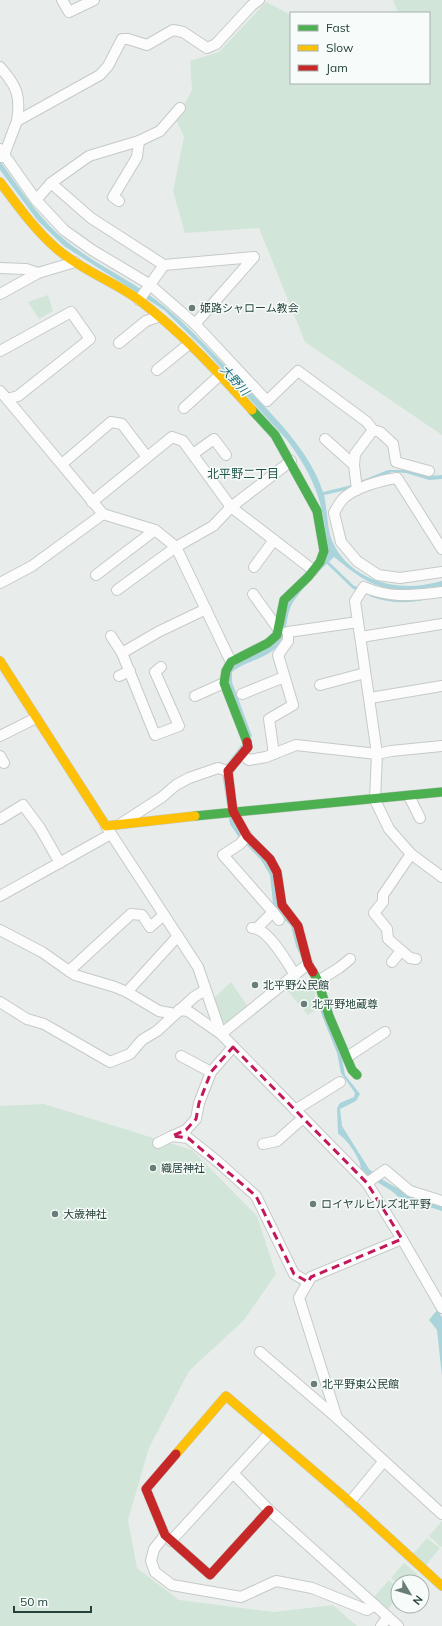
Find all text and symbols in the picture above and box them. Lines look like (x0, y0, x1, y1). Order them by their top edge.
legend (290, 12, 430, 84)
text: Fast (326, 20, 350, 35)
text: Slow (326, 40, 354, 55)
text: Jam (326, 60, 348, 75)
place label: 姫路シャローム教会 (200, 301, 299, 315)
marker: 姫路シャローム教会 (187, 303, 197, 313)
water label: 大野川 (217, 362, 254, 400)
district label: 北平野二丁目 (207, 466, 279, 481)
place label: 北平野公民館 (263, 978, 329, 992)
marker: 北平野公民館 (250, 980, 260, 990)
place label: 北平野地蔵尊 (312, 997, 378, 1011)
marker: 北平野地蔵尊 (299, 999, 309, 1009)
place label: 織居神社 (161, 1161, 205, 1175)
marker: 織居神社 (148, 1163, 158, 1173)
place label: ロイヤルヒルズ北平野 (321, 1197, 431, 1211)
marker: ロイヤルヒルズ北平野 (308, 1199, 318, 1209)
place label: 大歳神社 (63, 1207, 107, 1221)
marker: 大歳神社 (50, 1209, 60, 1219)
place label: 北平野東公民館 (322, 1377, 399, 1391)
marker: 北平野東公民館 (309, 1379, 319, 1389)
north arrow (390, 1574, 430, 1614)
scale bar (14, 1588, 91, 1614)
text: N (410, 1593, 426, 1608)
text: 50 m (20, 1594, 48, 1609)

